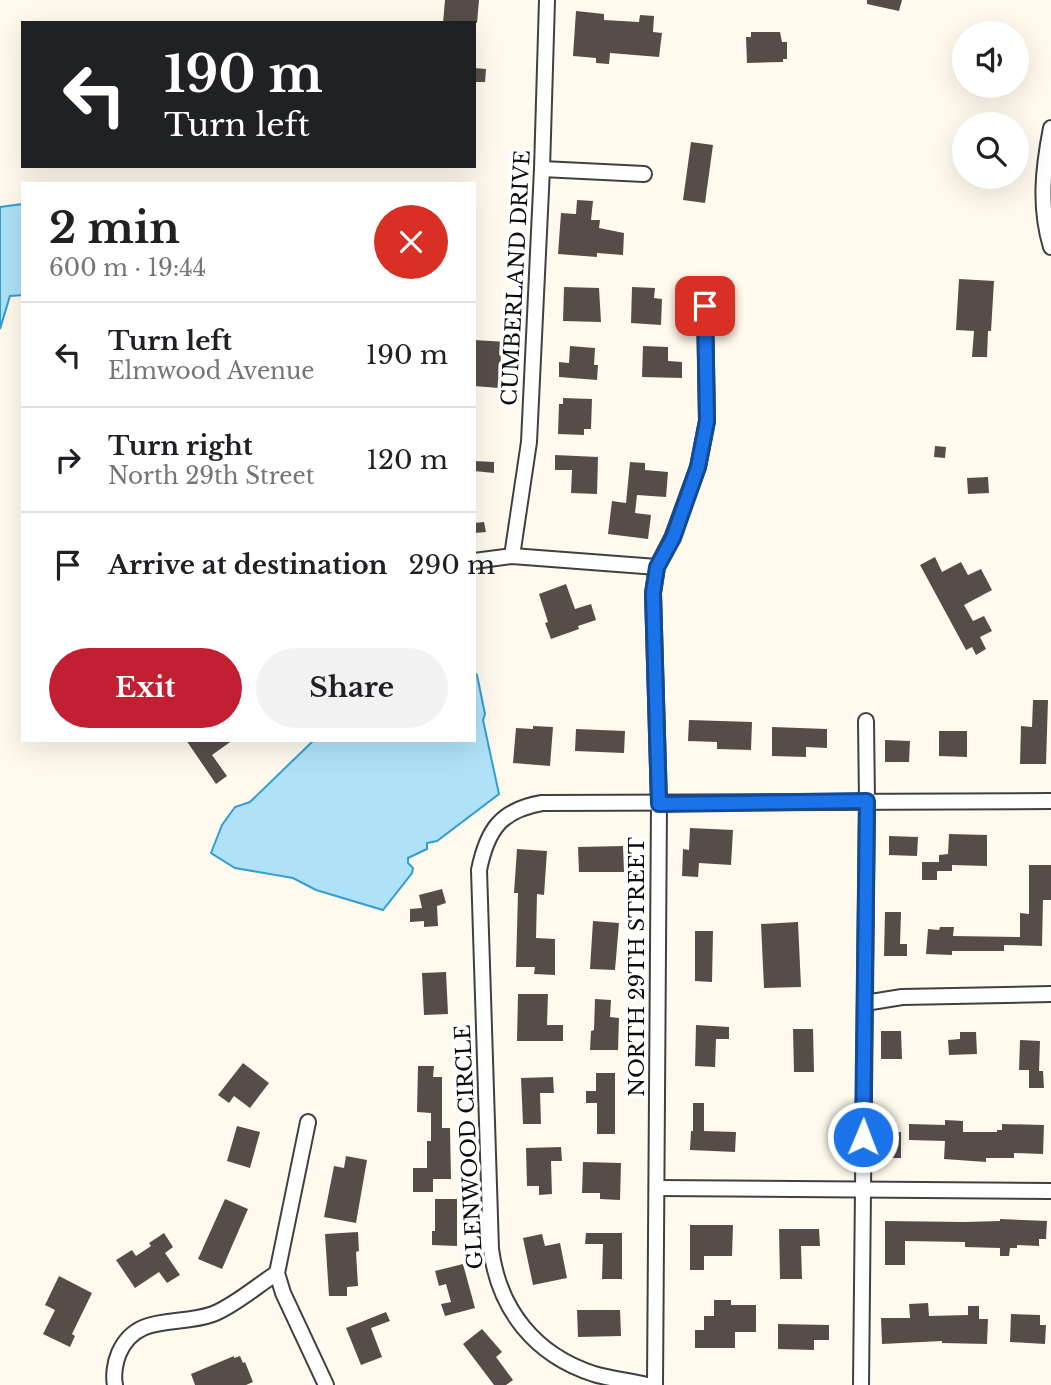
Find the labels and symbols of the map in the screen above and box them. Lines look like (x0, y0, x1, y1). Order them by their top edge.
street label: CUMBERLAND DRIVE (496, 150, 536, 406)
pin (675, 276, 735, 336)
street label: NORTH 29TH STREET (624, 837, 650, 1097)
street label: GLENWOOD CIRCLE (450, 1024, 488, 1270)
position arrow (826, 1100, 900, 1174)

